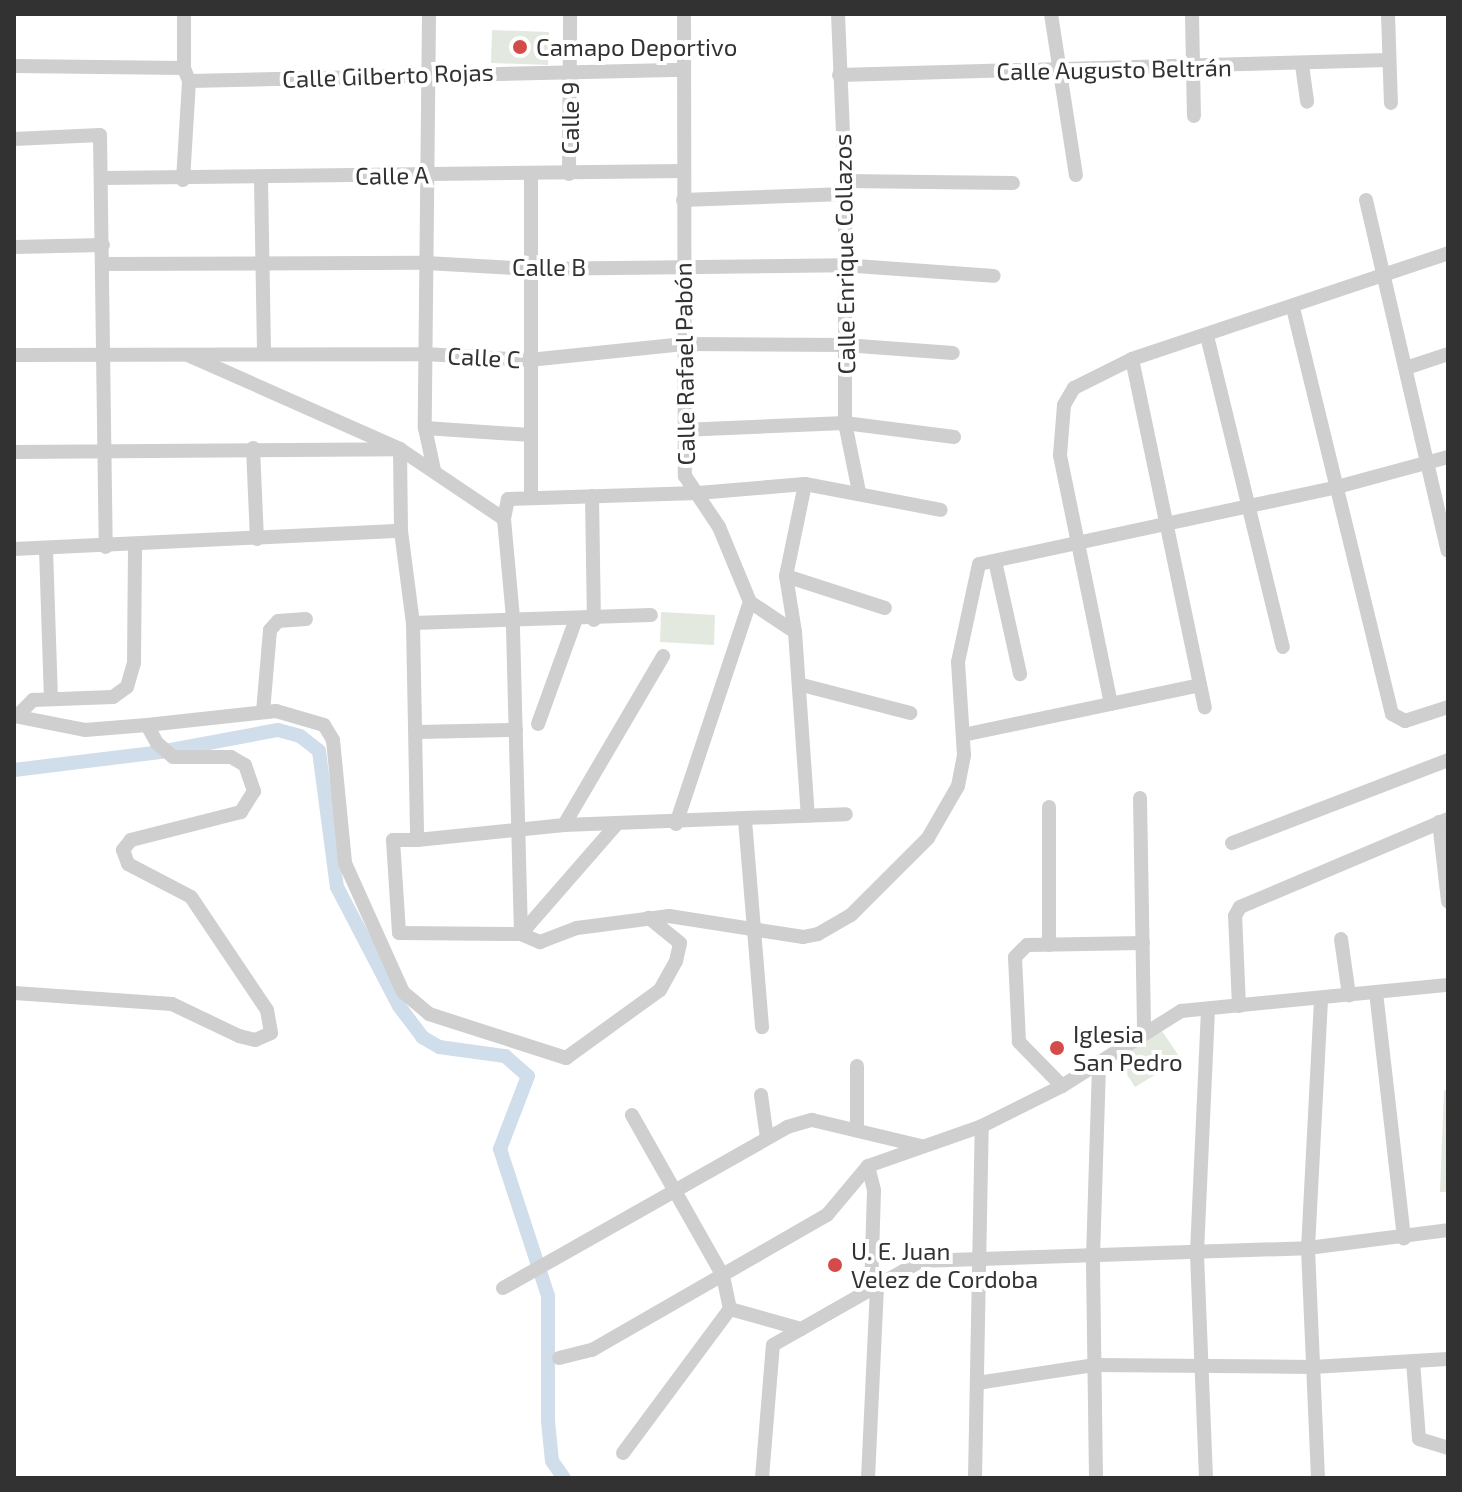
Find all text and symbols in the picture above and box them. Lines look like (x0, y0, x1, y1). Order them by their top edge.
place label: Camapo Deportivo (536, 33, 737, 61)
marker: Camapo Deportivo (511, 38, 529, 56)
street label: Calle Augusto Beltrán (996, 53, 1232, 85)
street label: Calle Gilberto Rojas (282, 57, 494, 93)
street label: Calle 9 (556, 81, 584, 155)
street label: Calle Enrique Collazos (828, 133, 860, 375)
street label: Calle A (355, 160, 429, 190)
street label: Calle B (512, 253, 586, 281)
street label: Calle Rafael Pabón (668, 262, 700, 466)
street label: Calle C (447, 341, 521, 373)
place label: Iglesia San Pedro (1073, 1020, 1183, 1076)
marker: Iglesia San Pedro (1048, 1039, 1066, 1057)
place label: U. E. Juan Velez de Cordoba (851, 1237, 1038, 1293)
marker: U. E. Juan Velez de Cordoba (826, 1256, 844, 1274)

